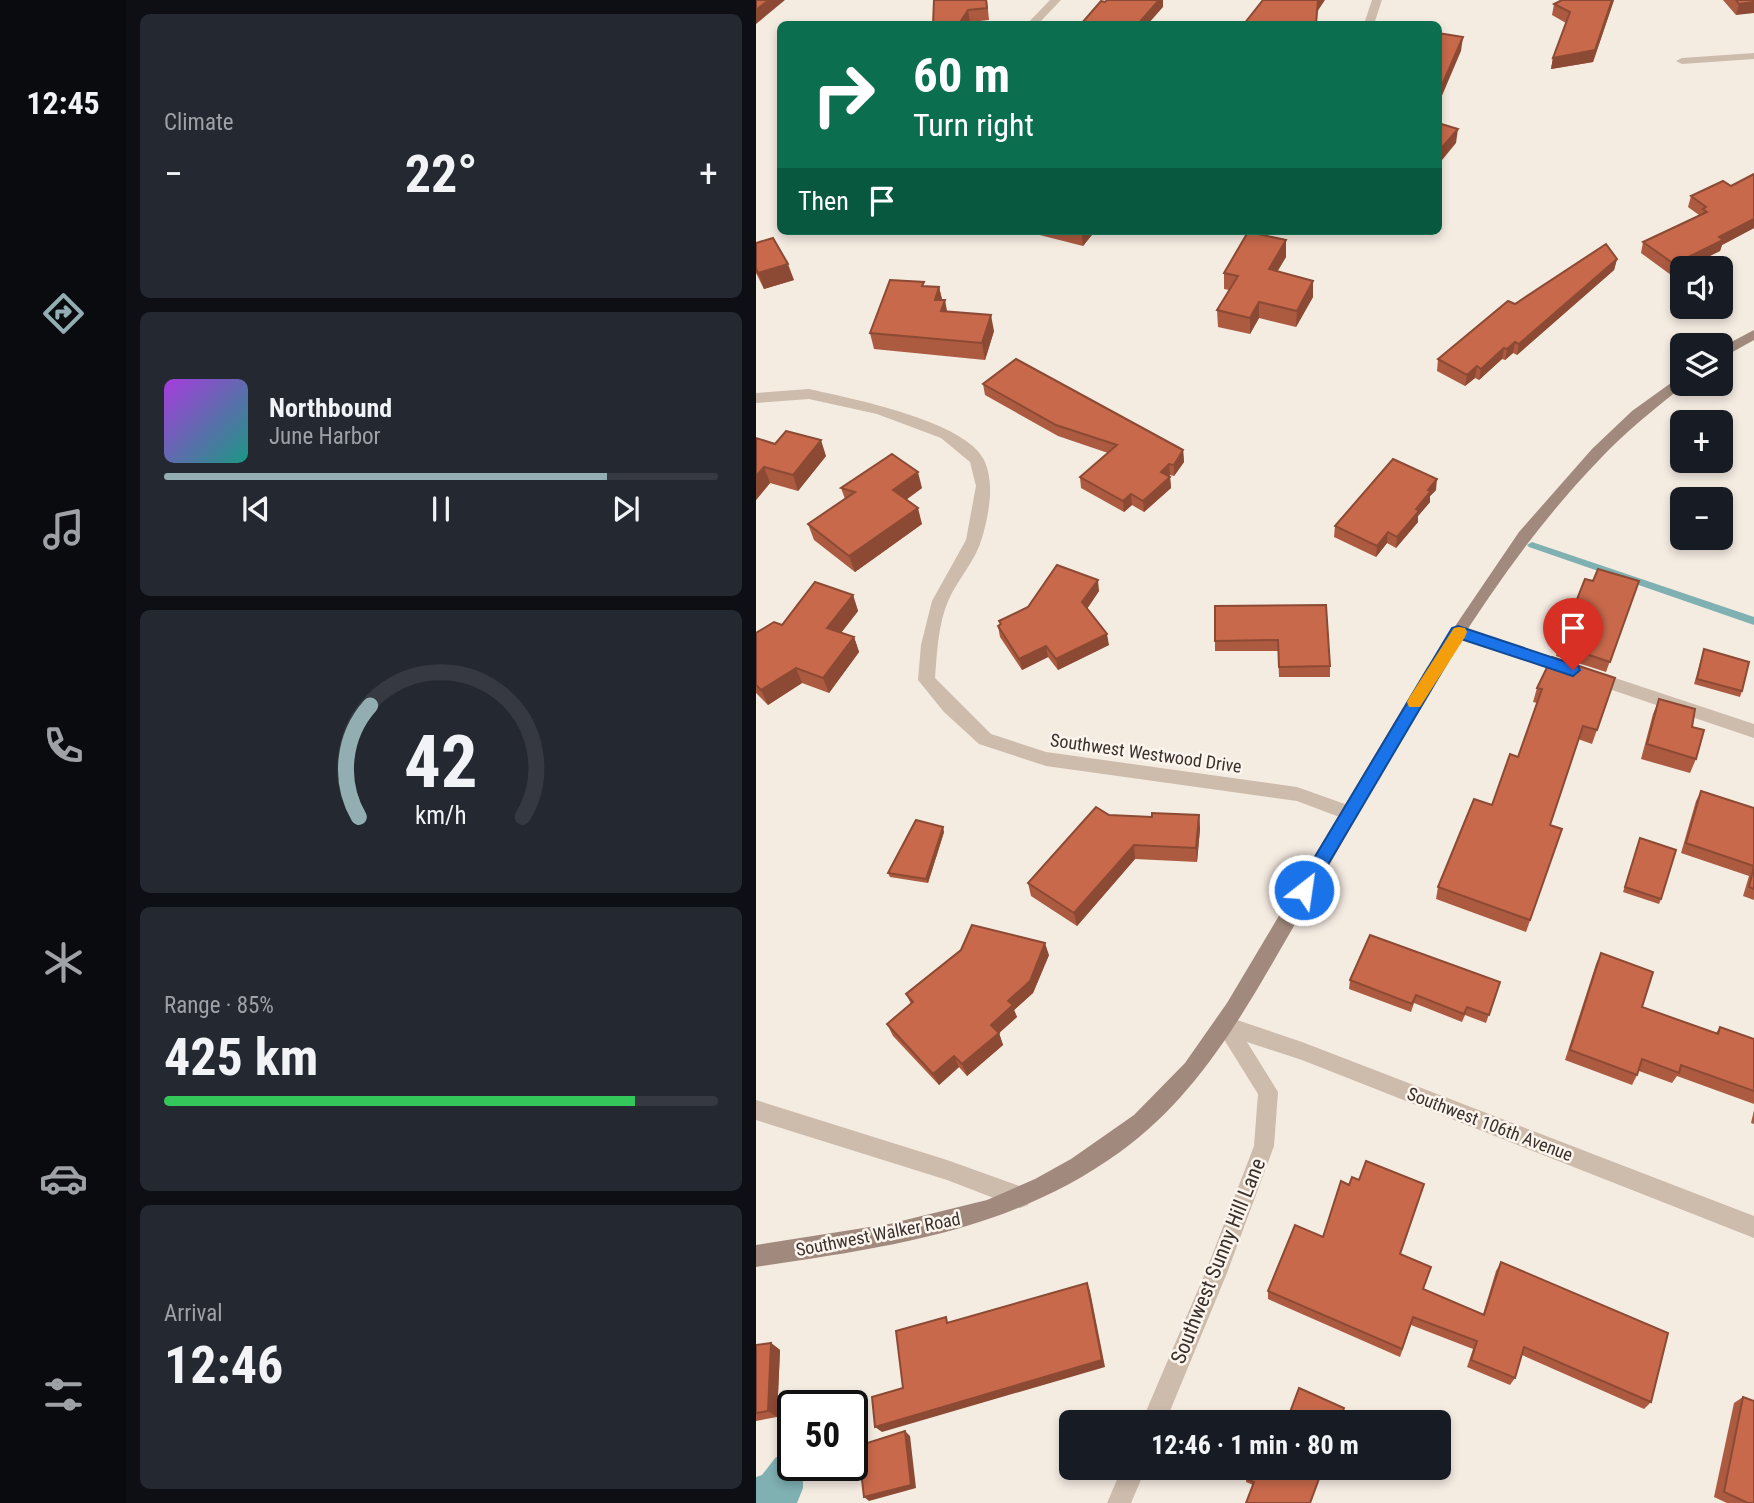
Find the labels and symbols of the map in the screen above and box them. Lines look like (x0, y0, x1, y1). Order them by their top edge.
pin (1543, 598, 1603, 670)
street label: Southwest Westwood Drive (1049, 729, 1243, 777)
position arrow (1267, 853, 1341, 927)
street label: Southwest 106th Avenue (1404, 1083, 1576, 1165)
street label: Southwest Sunny Hill Lane (1166, 1155, 1270, 1367)
street label: Southwest Walker Road (794, 1208, 962, 1260)
speed limit sign: 50 (777, 1390, 868, 1481)

